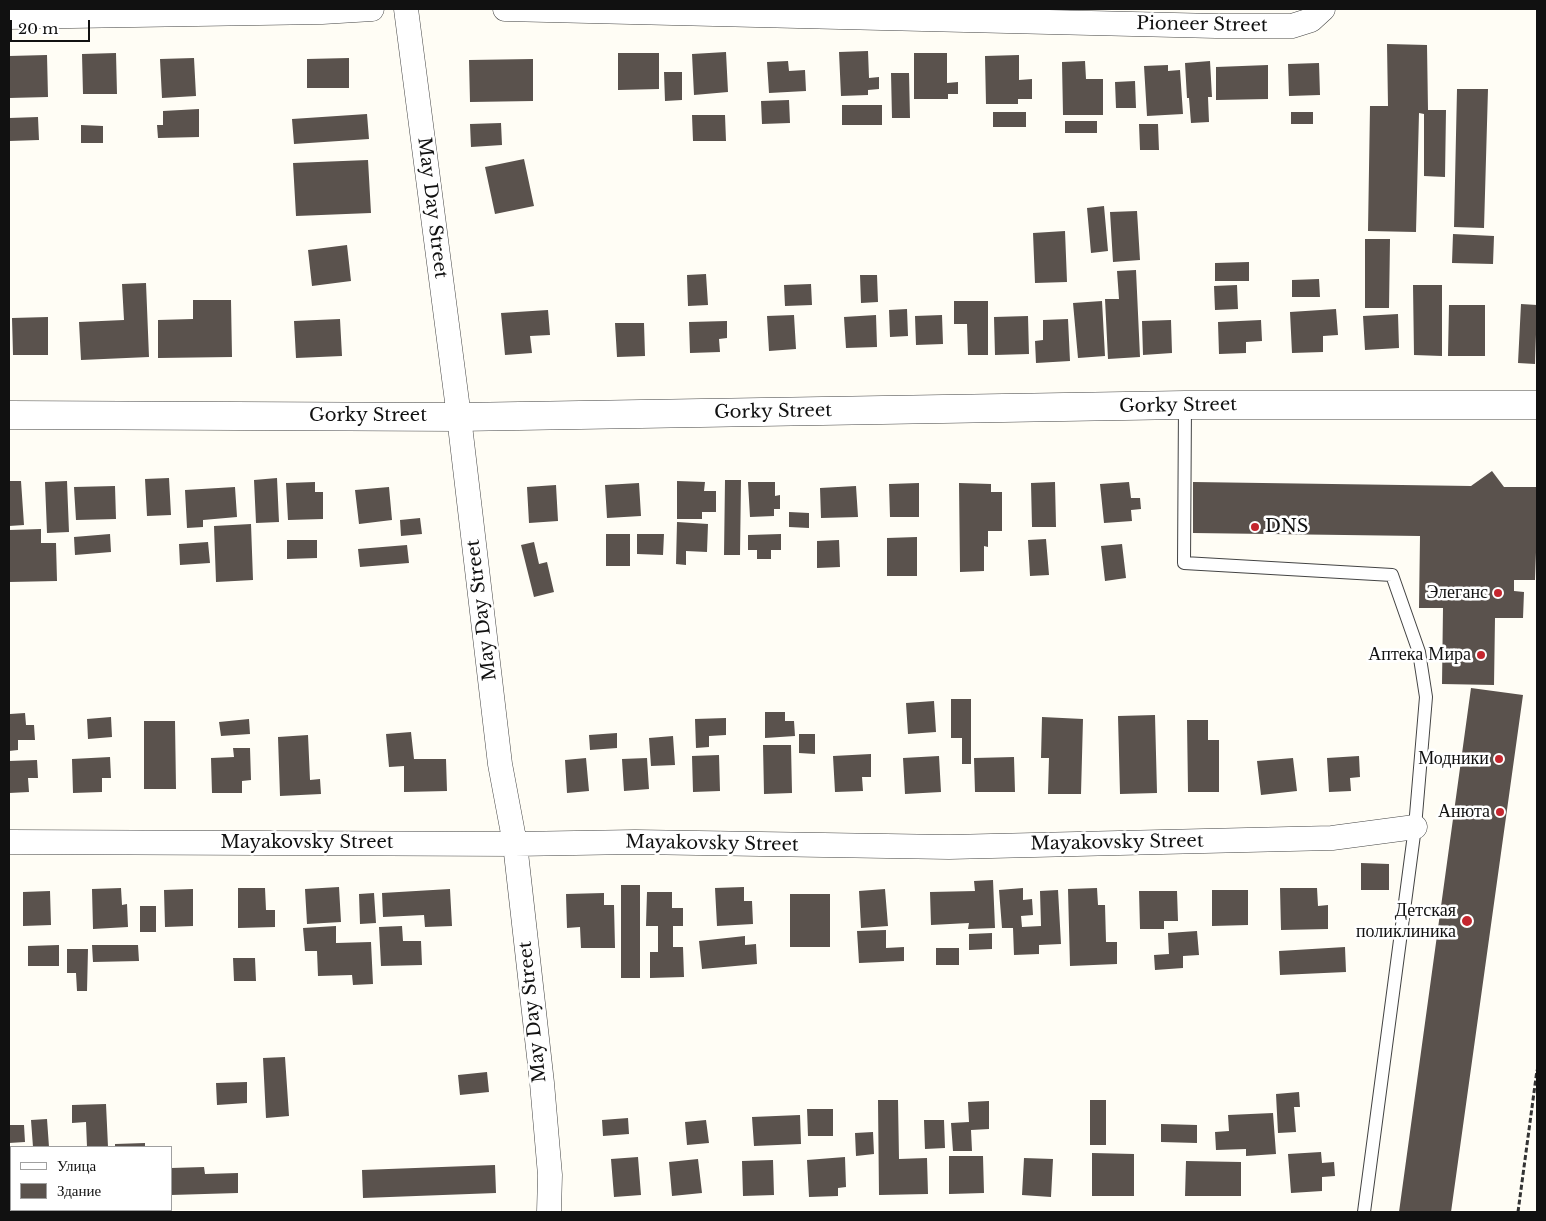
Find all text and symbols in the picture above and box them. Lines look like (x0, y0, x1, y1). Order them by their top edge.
scale bar (12, 10, 92, 42)
street label: Pioneer Street (1136, 13, 1268, 37)
text: 20 m (18, 19, 58, 38)
street label: May Day Street (413, 136, 451, 280)
street label: Gorky Street (1119, 394, 1237, 418)
street label: Gorky Street (714, 400, 832, 424)
street label: Gorky Street (309, 405, 427, 427)
place label: DNS (1265, 516, 1308, 538)
marker: DNS (1249, 521, 1261, 533)
street label: May Day Street (463, 538, 501, 682)
place label: Элеганс (1426, 582, 1488, 604)
marker: Элеганс (1492, 587, 1504, 599)
place label: Аптека Мира (1368, 644, 1471, 666)
marker: Аптека Мира (1475, 649, 1487, 661)
place label: Модники (1418, 748, 1489, 770)
marker: Модники (1493, 753, 1505, 765)
place label: Анюта (1438, 801, 1490, 823)
marker: Анюта (1494, 806, 1506, 818)
street label: Mayakovsky Street (1030, 831, 1204, 855)
street label: Mayakovsky Street (220, 832, 394, 854)
street label: Mayakovsky Street (625, 832, 799, 856)
place label: Детская поликлиника (1356, 900, 1456, 942)
marker: Детская поликлиника (1460, 914, 1474, 928)
street label: May Day Street (515, 940, 551, 1084)
legend (10, 1146, 172, 1211)
text: Улица (57, 1156, 96, 1175)
text: Здание (57, 1181, 101, 1200)

